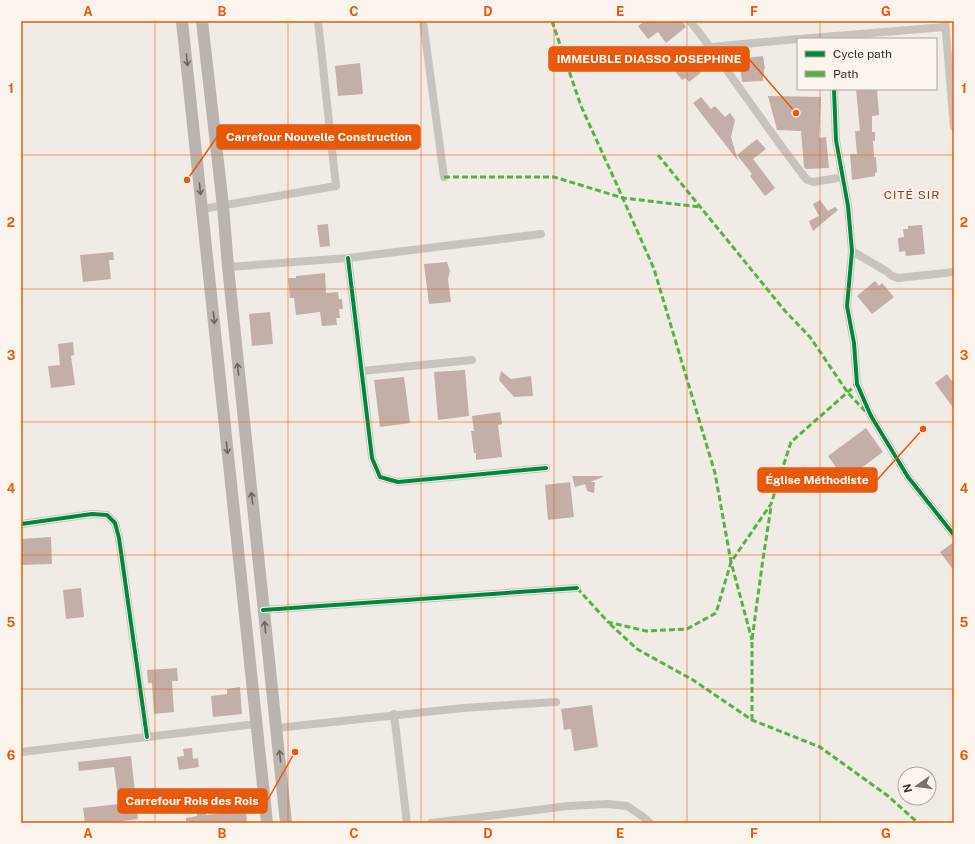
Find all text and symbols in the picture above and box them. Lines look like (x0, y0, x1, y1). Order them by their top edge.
text: A (83, 4, 93, 19)
text: B (218, 4, 227, 19)
text: C (349, 4, 359, 19)
text: D (483, 4, 493, 19)
text: E (616, 4, 624, 19)
text: F (750, 4, 758, 19)
text: G (881, 4, 891, 19)
legend (797, 38, 937, 90)
callout: IMMEUBLE DIASSO JOSEPHINE (549, 47, 749, 71)
text: Cycle path (833, 47, 892, 61)
text: IMMEUBLE DIASSO JOSEPHINE (557, 52, 741, 66)
one-way arrow (183, 53, 190, 66)
text: Path (833, 67, 859, 81)
text: 1 (8, 81, 14, 96)
text: 1 (961, 81, 967, 96)
callout: Carrefour Nouvelle Construction (217, 125, 420, 149)
text: Carrefour Nouvelle Construction (226, 130, 412, 144)
one-way arrow (196, 182, 204, 195)
district label: CITÉ SIR (884, 188, 940, 202)
text: 2 (7, 215, 15, 230)
text: 2 (960, 215, 968, 230)
one-way arrow (210, 311, 217, 324)
text: 3 (7, 348, 16, 363)
text: 3 (960, 348, 969, 363)
one-way arrow (235, 362, 242, 375)
one-way arrow (224, 441, 231, 454)
callout: Église Méthodiste (758, 468, 877, 492)
text: Église Méthodiste (765, 473, 869, 487)
text: 4 (7, 481, 16, 496)
text: 4 (960, 481, 969, 496)
one-way arrow (248, 492, 255, 505)
text: 5 (7, 615, 16, 630)
text: 5 (960, 615, 969, 630)
one-way arrow (261, 621, 269, 634)
text: 6 (7, 748, 16, 763)
text: 6 (960, 748, 969, 763)
one-way arrow (276, 750, 283, 763)
north arrow (897, 766, 937, 806)
text: N (900, 783, 914, 794)
callout: Carrefour Rois des Rois (118, 789, 267, 813)
text: Carrefour Rois des Rois (125, 794, 259, 808)
text: A (83, 826, 93, 841)
text: B (218, 826, 227, 841)
text: C (349, 826, 359, 841)
text: D (483, 826, 493, 841)
text: E (616, 826, 624, 841)
text: F (750, 826, 758, 841)
text: G (881, 826, 891, 841)

